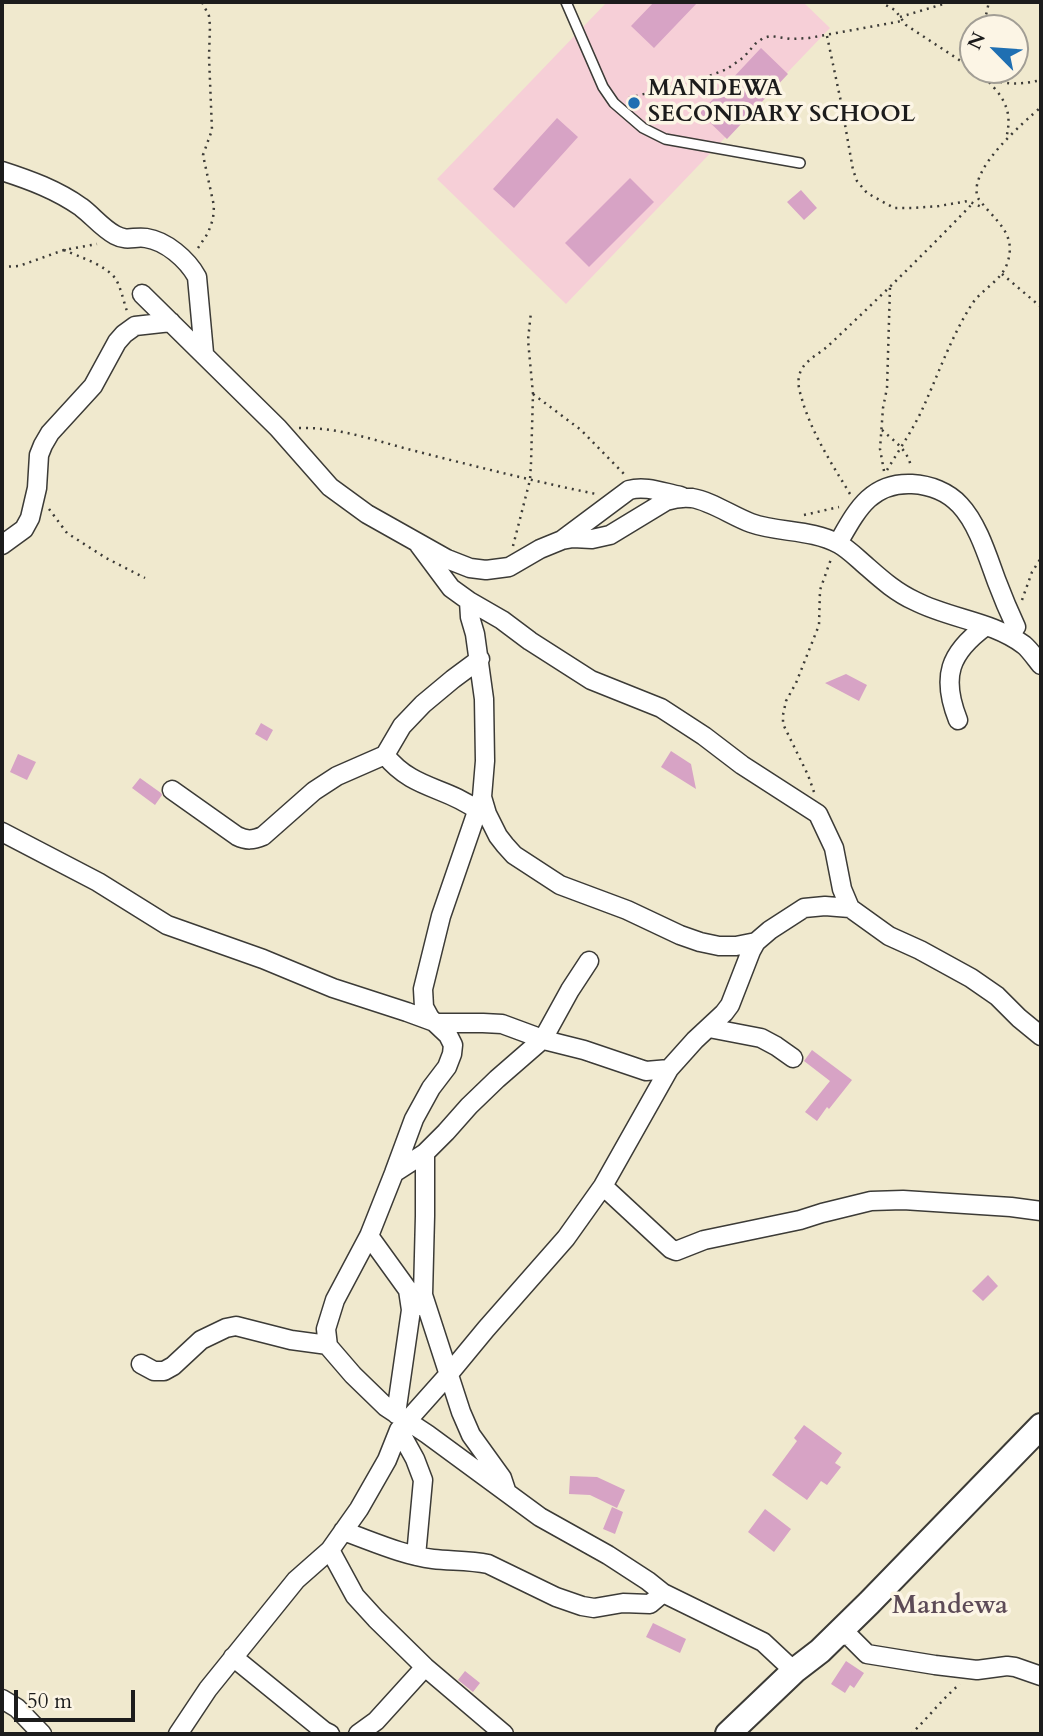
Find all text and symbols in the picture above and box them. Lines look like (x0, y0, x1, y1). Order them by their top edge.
north arrow (959, 14, 1029, 84)
text: N (962, 28, 992, 54)
place label: MANDEWA SECONDARY SCHOOL (648, 76, 915, 130)
marker: MANDEWA SECONDARY SCHOOL (626, 95, 642, 111)
district label: Mandewa (892, 1591, 1008, 1623)
scale bar (18, 1676, 138, 1720)
text: 50 m (27, 1687, 72, 1716)

